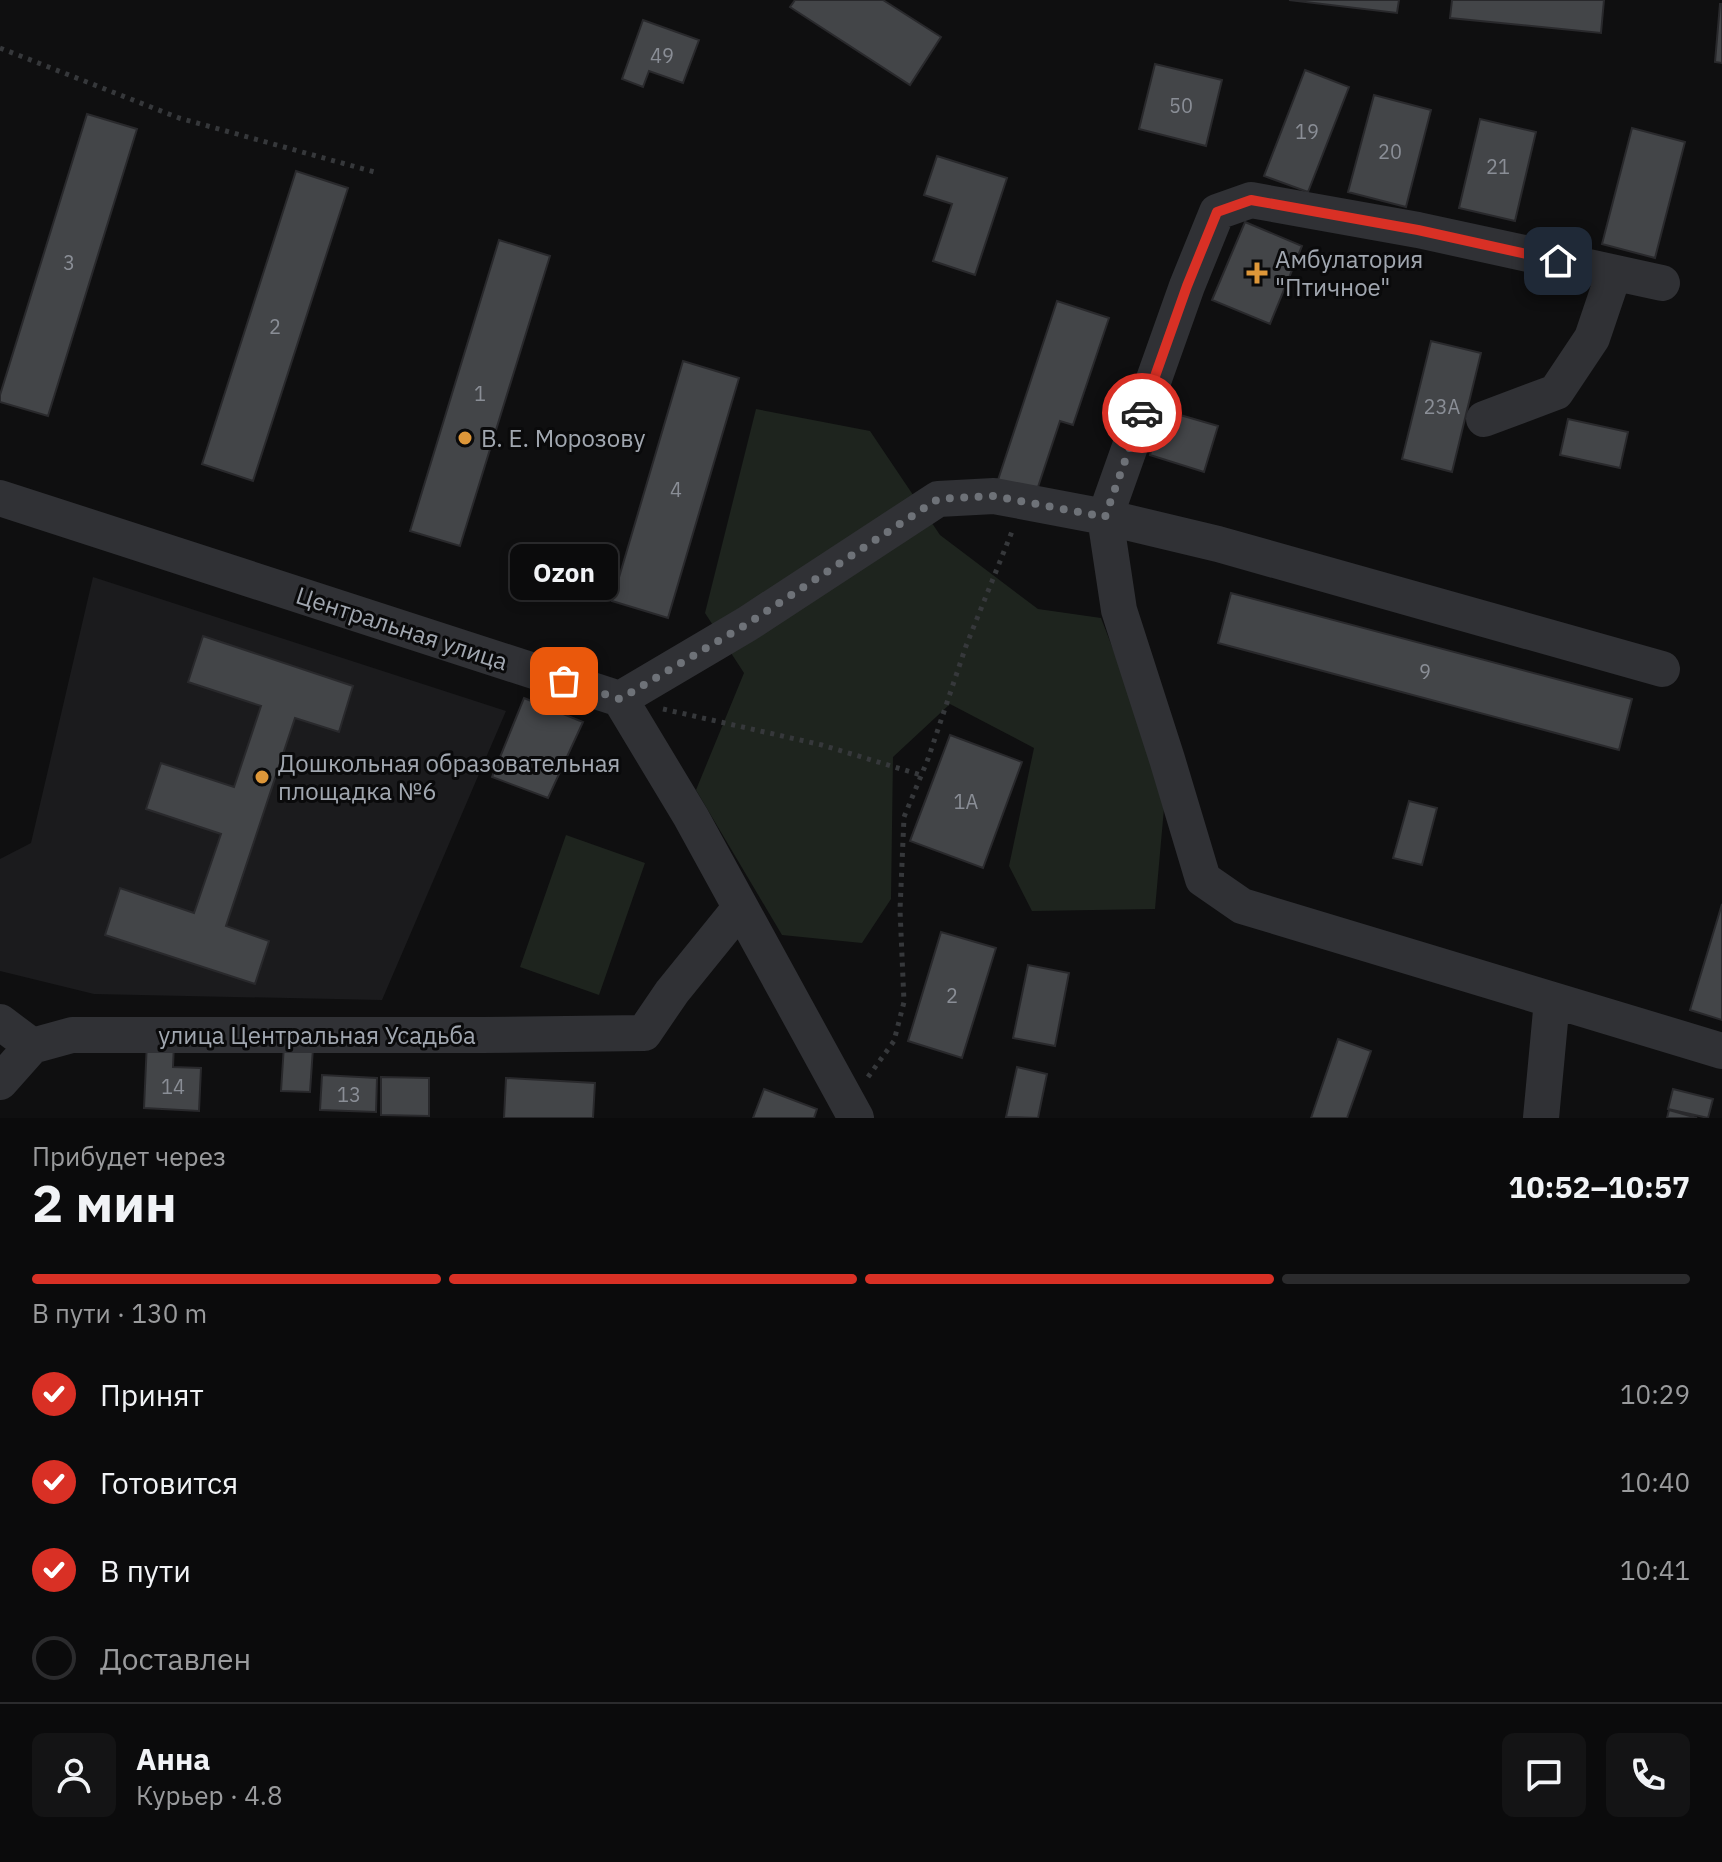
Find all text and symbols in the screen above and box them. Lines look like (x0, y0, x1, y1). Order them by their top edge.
house number: 49 (650, 42, 674, 69)
house number: 50 (1169, 92, 1193, 119)
house number: 19 (1295, 118, 1319, 145)
house number: 20 (1378, 138, 1402, 165)
house number: 21 (1486, 153, 1510, 180)
pin (1524, 227, 1592, 295)
icon: home (1536, 239, 1580, 283)
place label: Амбулатория "Птичное" (1275, 243, 1423, 303)
house number: 3 (63, 249, 75, 276)
marker: Амбулатория "Птичное" (1246, 262, 1268, 284)
house number: 2 (269, 313, 281, 340)
courier (1102, 373, 1182, 453)
house number: 1 (474, 380, 486, 407)
icon: car (1120, 391, 1164, 435)
house number: 23А (1424, 393, 1461, 420)
place label: В. Е. Морозову (481, 422, 645, 454)
marker: В. Е. Морозову (456, 429, 474, 447)
house number: 4 (670, 476, 682, 503)
callout: Ozon (510, 545, 618, 601)
text: Ozon (533, 555, 595, 589)
street label: Центральная улица (292, 579, 512, 677)
pin (530, 647, 598, 715)
house number: 9 (1419, 658, 1431, 685)
icon: bag (542, 659, 586, 703)
place label: Дошкольная образовательная площадка №6 (278, 747, 620, 807)
marker: Дошкольная образовательная площадка №6 (253, 768, 271, 786)
house number: 1А (954, 788, 979, 815)
house number: 2 (946, 982, 958, 1009)
street label: улица Центральная Усадьба (158, 1019, 476, 1051)
house number: 14 (161, 1073, 185, 1100)
house number: 13 (337, 1081, 361, 1108)
text: Прибудет через (32, 1139, 226, 1173)
text: 10:52–10:57 (1509, 1167, 1690, 1206)
text: 2 мин (32, 1169, 177, 1236)
text: В пути · 130 m (32, 1296, 207, 1330)
icon: check (32, 1372, 76, 1416)
text: Принят (100, 1375, 204, 1414)
text: 10:29 (1620, 1377, 1690, 1411)
icon: check (32, 1460, 76, 1504)
text: Готовится (100, 1463, 238, 1502)
text: 10:40 (1620, 1465, 1690, 1499)
icon: check (32, 1548, 76, 1592)
text: В пути (100, 1551, 191, 1590)
text: 10:41 (1620, 1553, 1690, 1587)
text: Доставлен (100, 1639, 251, 1678)
button: person (32, 1733, 116, 1817)
button: chat (1502, 1733, 1586, 1817)
button: phone (1606, 1733, 1690, 1817)
text: Анна (136, 1739, 210, 1778)
text: Курьер · 4.8 (136, 1778, 283, 1812)

